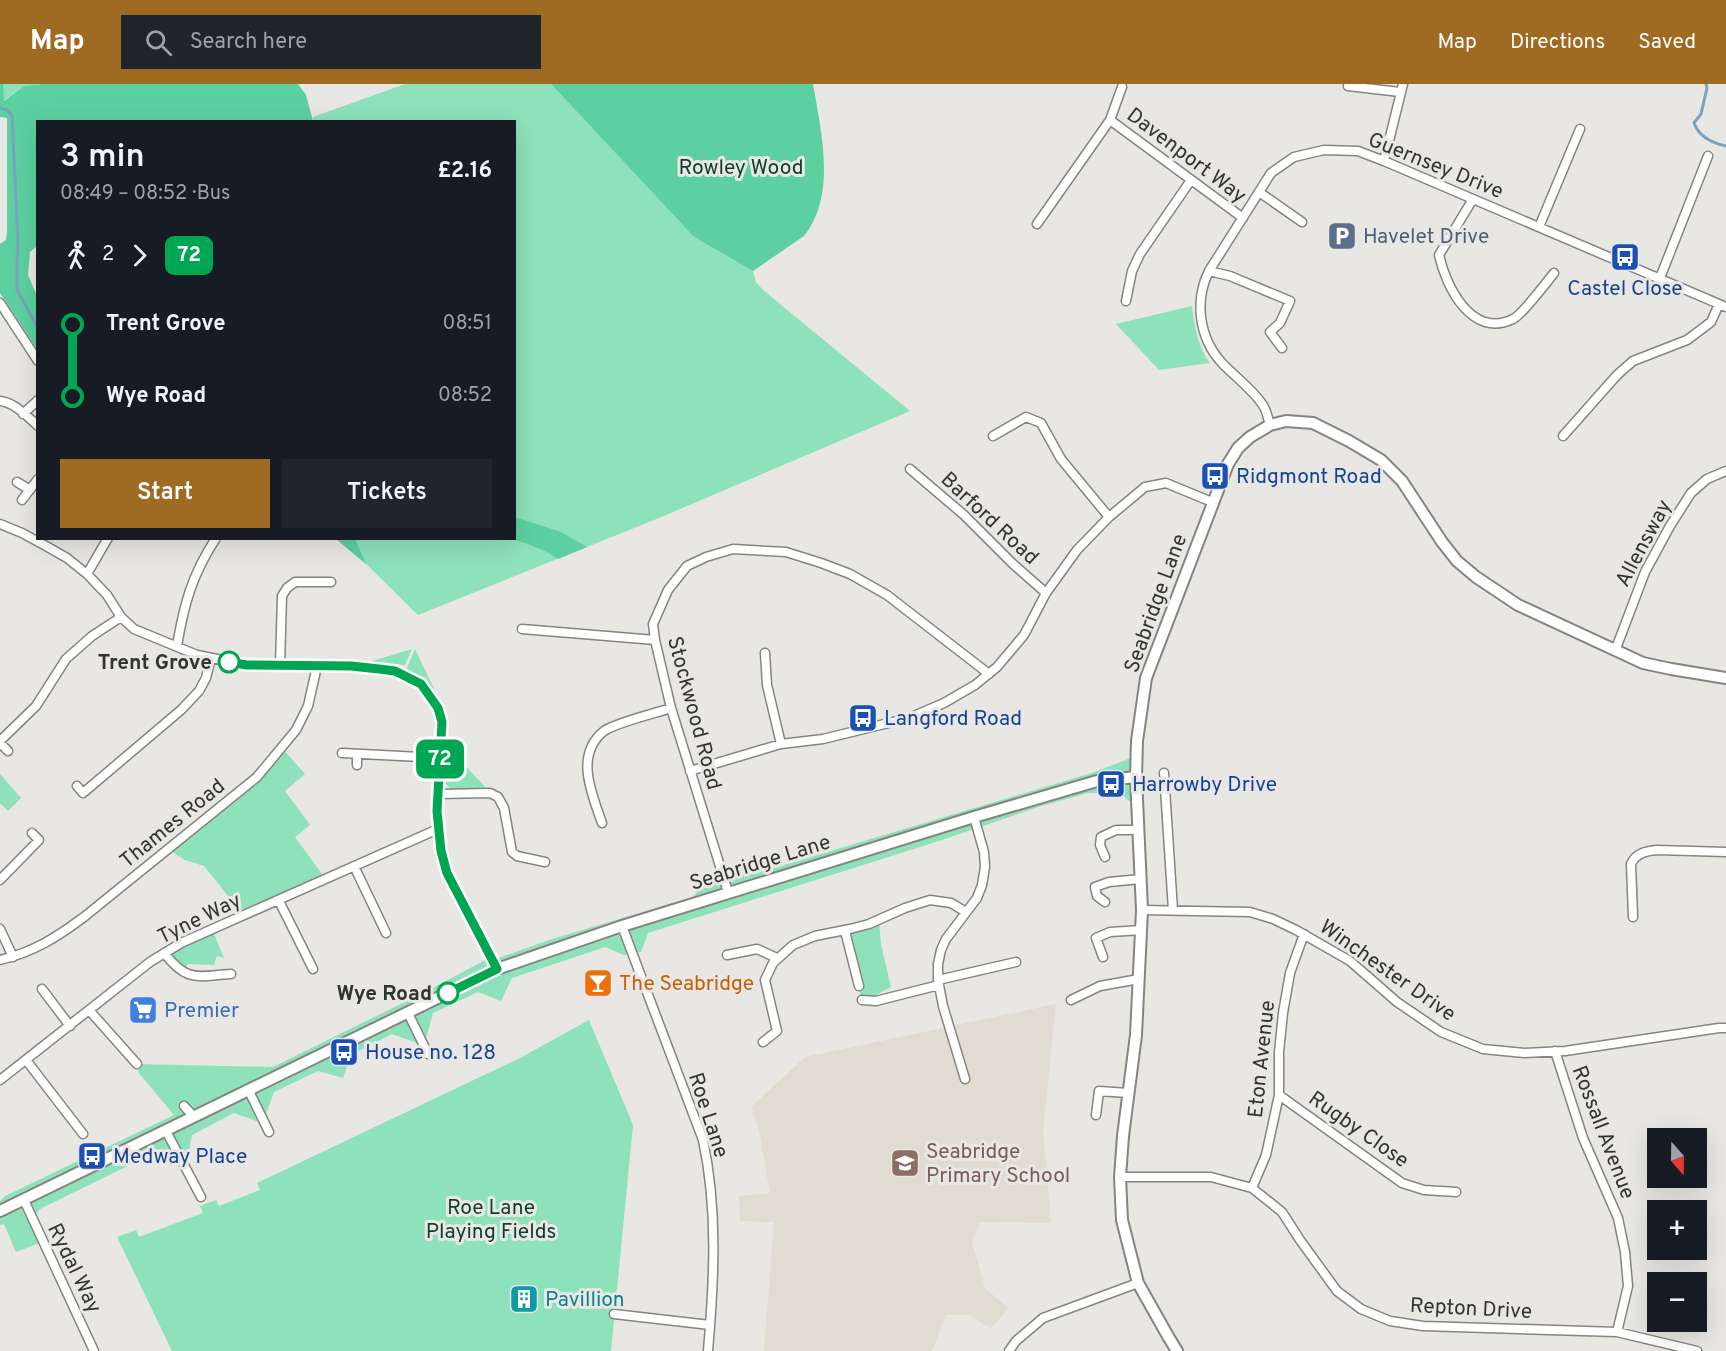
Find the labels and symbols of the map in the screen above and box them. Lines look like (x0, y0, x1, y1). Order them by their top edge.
street label: Davenport Way (1121, 102, 1251, 210)
street label: Guernsey Drive (1364, 127, 1507, 206)
park label: Rowley Wood (678, 155, 804, 182)
parking icon: Havelet Drive (1326, 220, 1358, 252)
place label: Havelet Drive (1363, 224, 1489, 251)
bus stop icon: Castel Close (1609, 241, 1641, 273)
place label: Castel Close (1567, 276, 1683, 303)
bus stop icon: Ridgmont Road (1199, 460, 1231, 492)
place label: Ridgmont Road (1236, 464, 1382, 491)
street label: Barford Road (934, 467, 1044, 571)
street label: Allensway (1610, 495, 1679, 592)
street label: Seabridge Lane (1119, 530, 1194, 677)
street label: Stockwood Road (660, 634, 727, 793)
place label: Trent Grove (98, 650, 212, 677)
marker: Trent Grove (218, 651, 240, 673)
bus stop icon: Langford Road (847, 702, 879, 734)
place label: Langford Road (884, 706, 1022, 733)
line badge: 72 (413, 740, 467, 778)
bus stop icon: Harrowby Drive (1095, 768, 1127, 800)
place label: Harrowby Drive (1132, 772, 1277, 799)
street label: Thames Road (115, 773, 231, 875)
street label: Seabridge Lane (687, 829, 834, 898)
street label: Tyne Way (153, 888, 246, 951)
street label: Winchester Drive (1314, 914, 1461, 1028)
bar icon: The Seabridge (582, 967, 614, 999)
place label: The Seabridge (619, 971, 754, 998)
place label: Wye Road (336, 981, 432, 1008)
marker: Wye Road (437, 982, 459, 1004)
supermarket icon: Premier (127, 994, 159, 1026)
place label: Premier (164, 998, 239, 1025)
street label: Eton Avenue (1243, 999, 1282, 1119)
bus stop icon: House no. 128 (328, 1036, 360, 1068)
place label: House no. 128 (365, 1040, 496, 1067)
street label: Rossall Avenue (1565, 1062, 1640, 1203)
street label: Roe Lane (681, 1069, 734, 1162)
street label: Rugby Close (1303, 1086, 1414, 1175)
north arrow (1647, 1128, 1707, 1188)
place label: Seabridge Primary School (926, 1139, 1070, 1190)
bus stop icon: Medway Place (76, 1140, 108, 1172)
place label: Medway Place (113, 1144, 247, 1171)
school or university icon: Seabridge Primary School (889, 1147, 921, 1179)
park label: Roe Lane Playing Fields (426, 1195, 556, 1246)
street label: Rydal Way (40, 1219, 107, 1318)
building icon: Pavillion (508, 1283, 540, 1315)
place label: Pavillion (545, 1287, 625, 1314)
street label: Repton Drive (1409, 1293, 1533, 1326)

